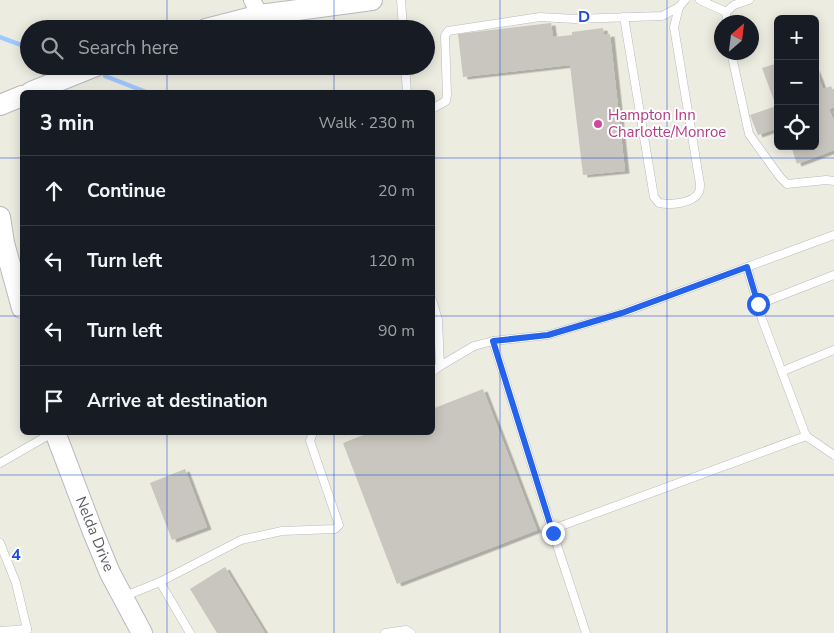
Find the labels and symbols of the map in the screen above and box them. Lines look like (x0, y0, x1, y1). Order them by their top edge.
text: D (578, 6, 590, 28)
north arrow (714, 15, 759, 60)
place label: Hampton Inn Charlotte/Monroe (608, 105, 726, 142)
marker: Hampton Inn Charlotte/Monroe (592, 118, 604, 130)
route start (747, 293, 770, 316)
street label: Nelda Drive (71, 493, 119, 575)
route end (542, 522, 565, 545)
text: 4 (11, 544, 21, 566)

